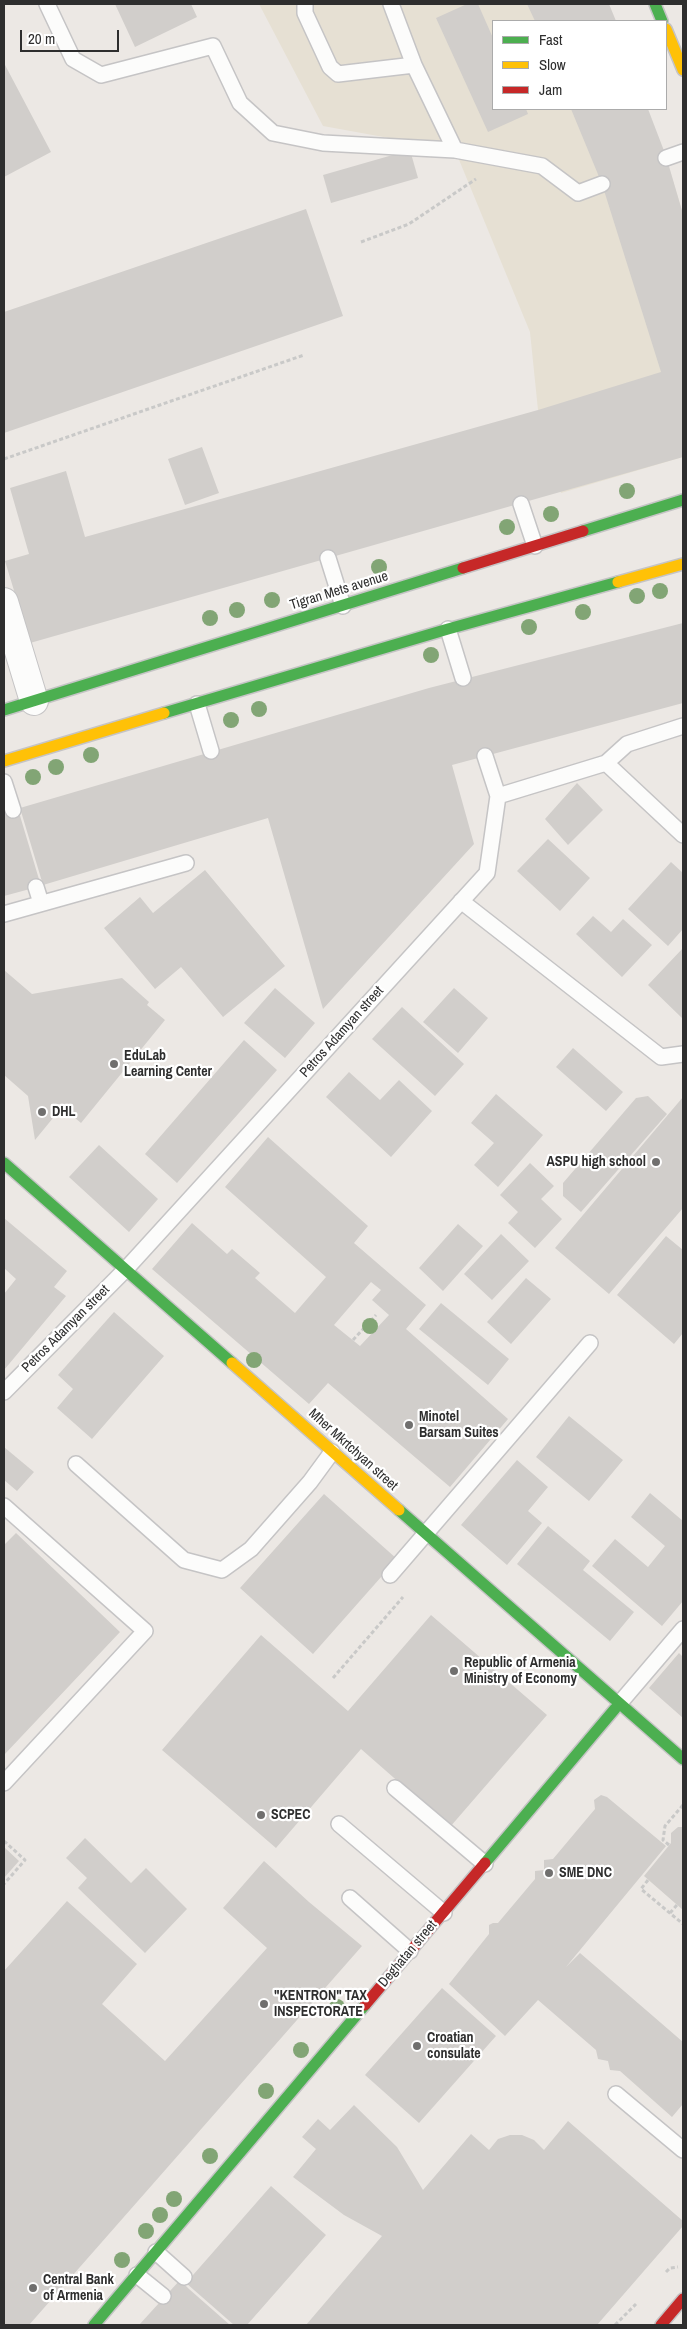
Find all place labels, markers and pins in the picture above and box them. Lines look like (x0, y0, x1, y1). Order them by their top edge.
place label: EduLab Learning Center (124, 1048, 212, 1080)
marker: EduLab Learning Center (108, 1058, 120, 1070)
place label: DHL (52, 1104, 76, 1120)
marker: DHL (36, 1106, 48, 1118)
place label: ASPU high school (546, 1154, 646, 1170)
marker: ASPU high school (650, 1156, 662, 1168)
place label: Minotel Barsam Suites (419, 1409, 499, 1441)
marker: Minotel Barsam Suites (403, 1419, 415, 1431)
place label: Republic of Armenia Ministry of Economy (464, 1655, 577, 1688)
marker: Republic of Armenia Ministry of Economy (448, 1665, 460, 1677)
place label: SCPEC (271, 1807, 311, 1823)
marker: SCPEC (255, 1809, 267, 1821)
place label: SME DNC (559, 1865, 612, 1881)
marker: SME DNC (543, 1867, 555, 1879)
place label: "KENTRON" TAX INSPECTORATE (274, 1988, 367, 2020)
marker: "KENTRON" TAX INSPECTORATE (258, 1998, 270, 2010)
place label: Croatian consulate (427, 2030, 481, 2062)
marker: Croatian consulate (411, 2040, 423, 2052)
place label: Central Bank of Armenia (43, 2272, 114, 2304)
marker: Central Bank of Armenia (27, 2282, 39, 2294)

